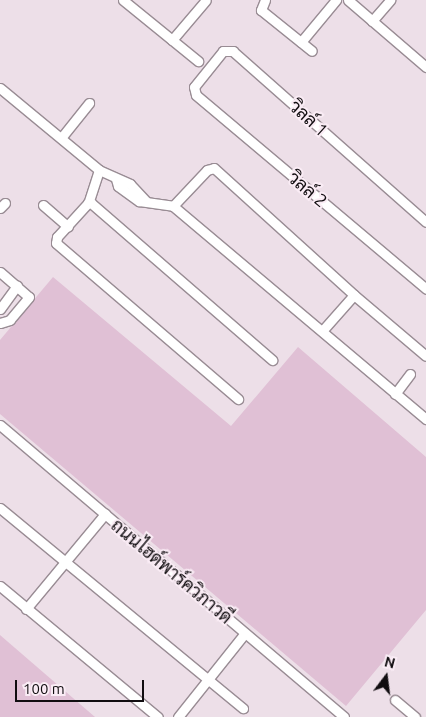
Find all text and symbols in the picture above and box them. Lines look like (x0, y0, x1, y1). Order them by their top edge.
street label: วิลล์ 1 (285, 95, 333, 141)
street label: วิลล์ 2 (284, 166, 332, 212)
street label: ถนนไฮด์พาร์ควิภาวดี (107, 514, 237, 628)
north arrow (361, 652, 411, 702)
text: N (383, 653, 397, 672)
scale bar (18, 670, 146, 702)
text: 100 m (23, 680, 65, 697)

